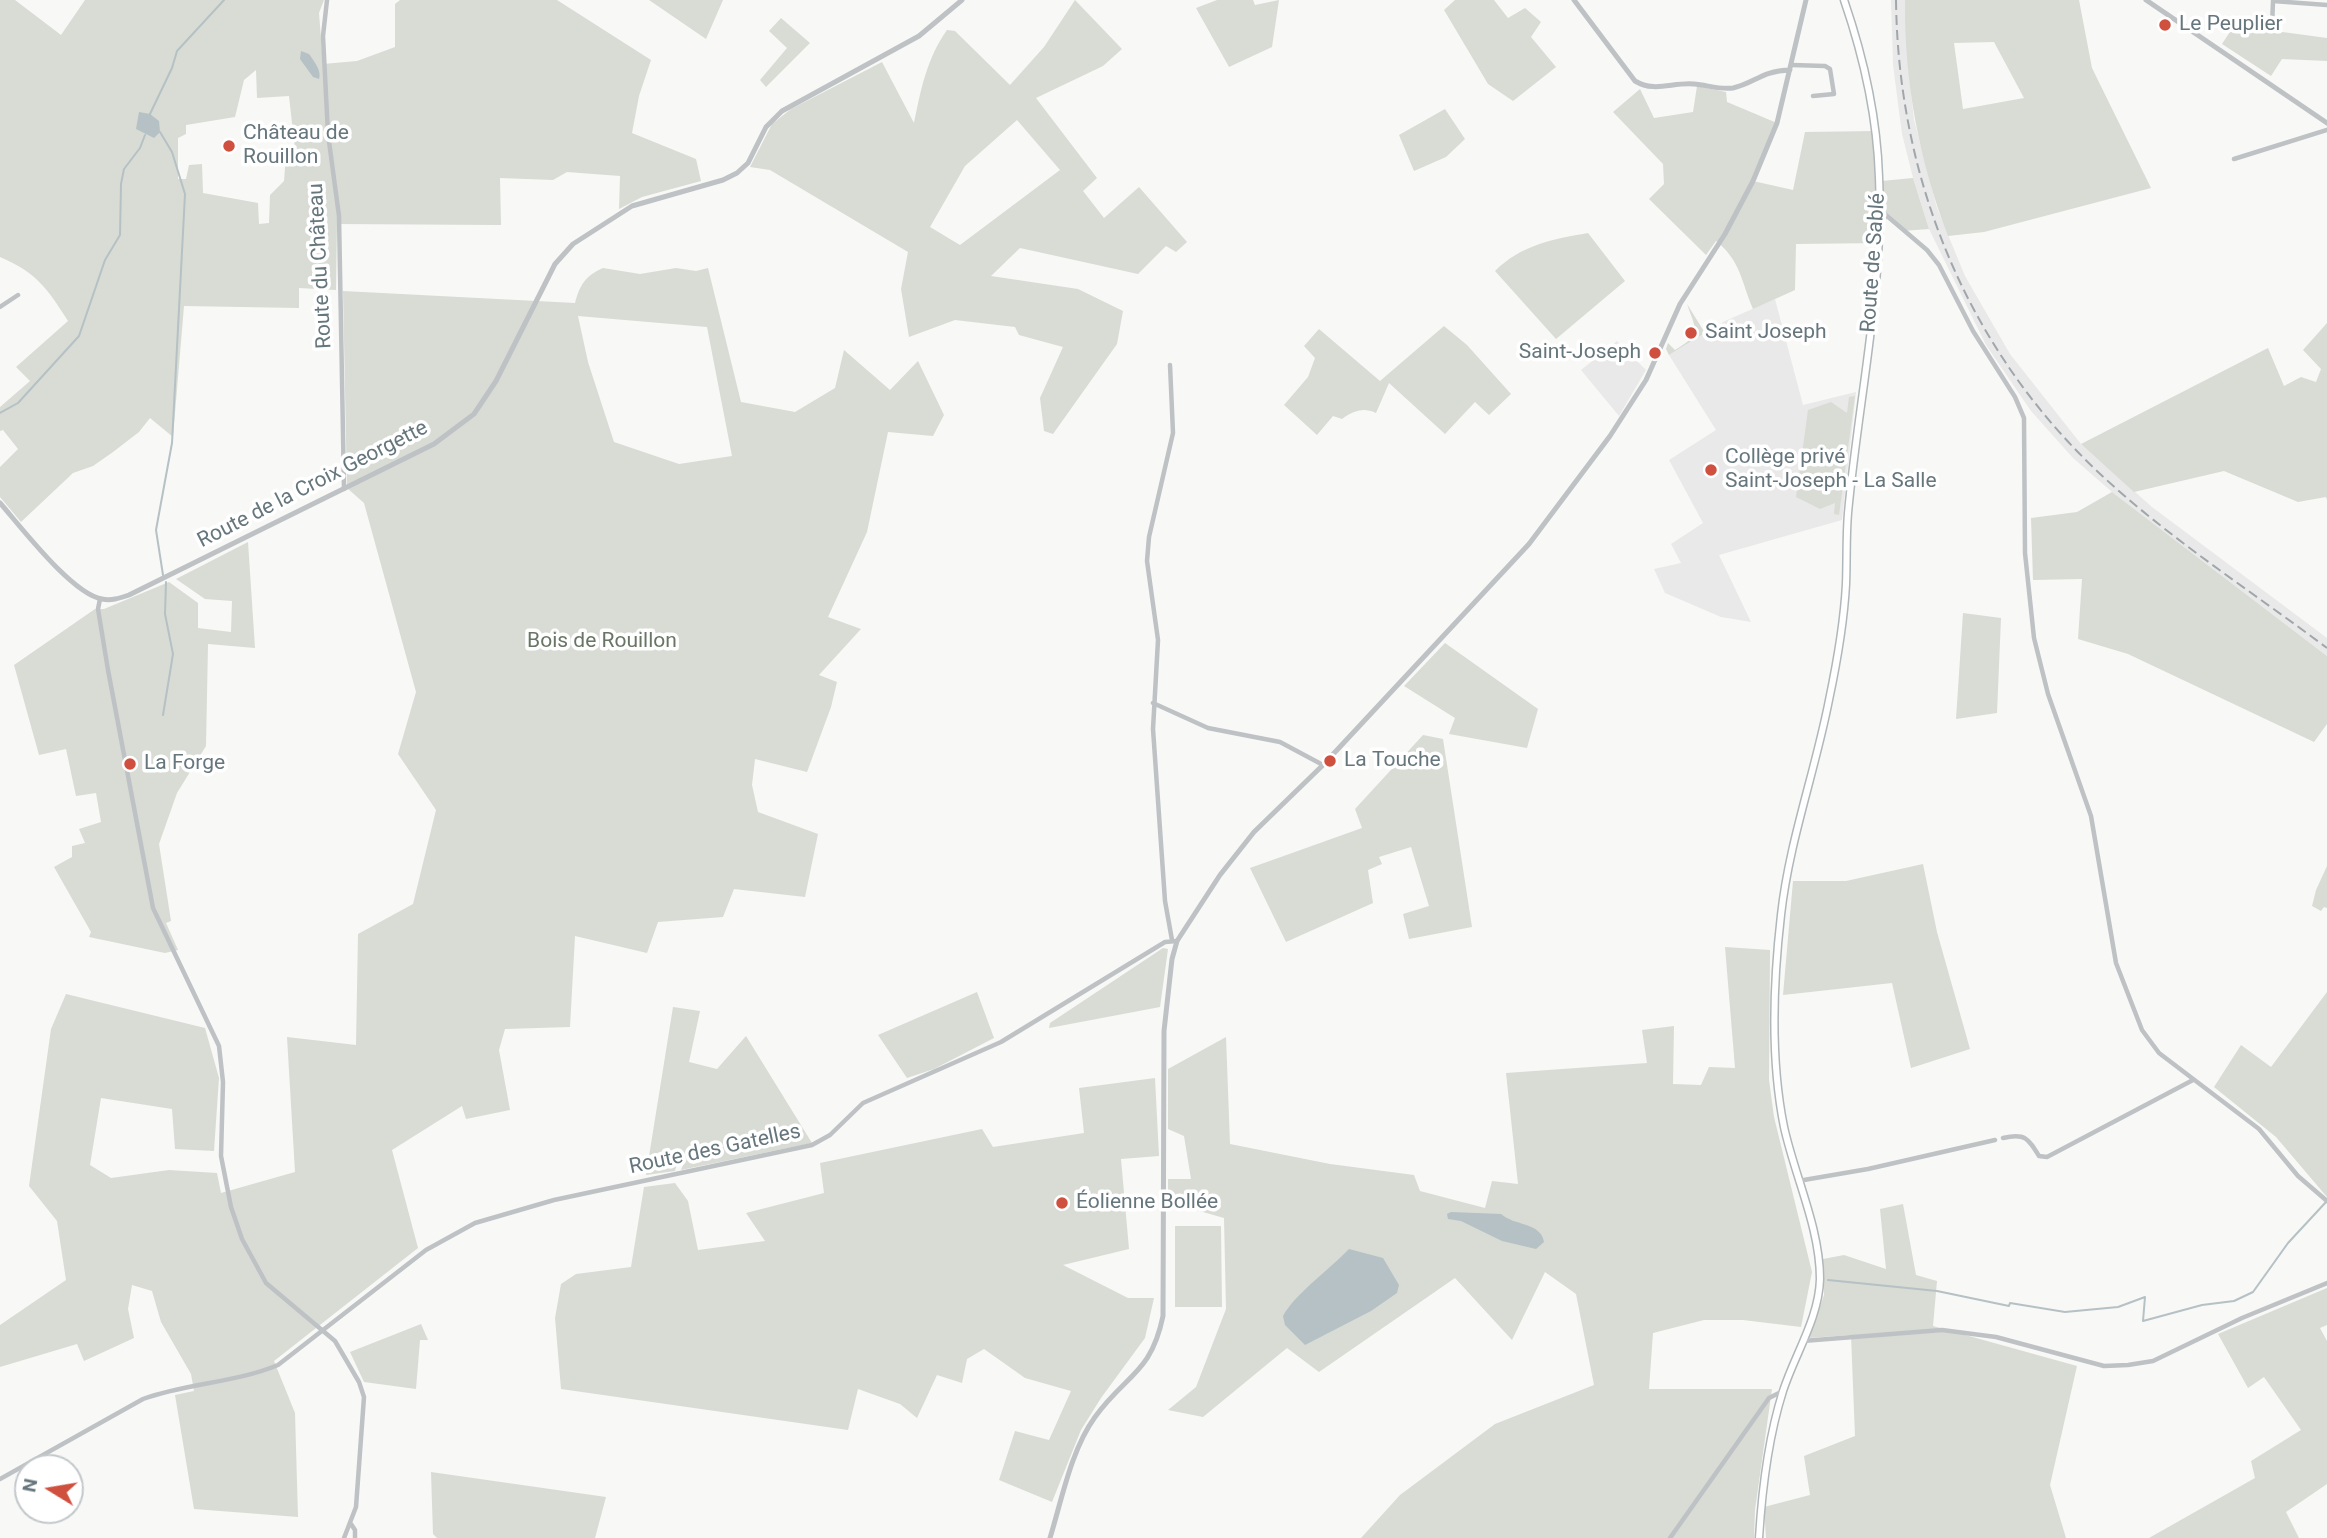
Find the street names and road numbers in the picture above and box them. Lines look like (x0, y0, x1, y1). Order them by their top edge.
street label: Route du Château (304, 182, 338, 350)
street label: Route de Sablé (1857, 192, 1891, 334)
street label: Route de la Croix Georgette (194, 416, 432, 554)
street label: Route des Gatelles (627, 1120, 803, 1180)

